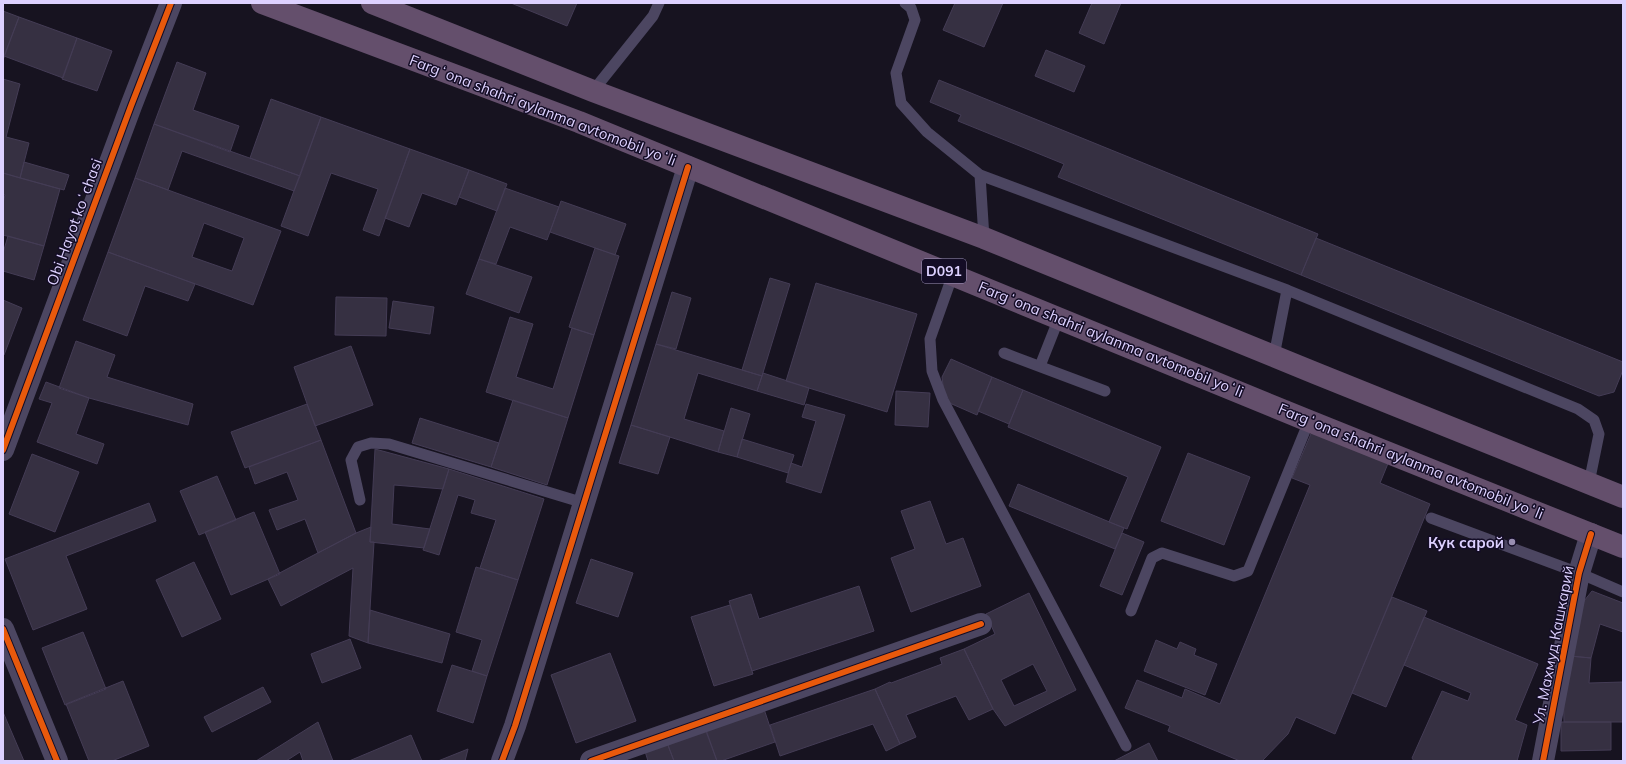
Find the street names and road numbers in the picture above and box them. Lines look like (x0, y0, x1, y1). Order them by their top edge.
street label: Fargʻona shahri aylanma avtomobil yoʻli (407, 50, 679, 170)
street label: Obi Hayot koʻchasi (42, 156, 106, 288)
road number: D091 (922, 259, 966, 283)
street label: Fargʻona shahri aylanma avtomobil yoʻli (976, 277, 1246, 401)
street label: Fargʻona shahri aylanma avtomobil yoʻli (1276, 399, 1546, 523)
street label: Ул. Махмуд Кашкарий (1528, 564, 1578, 727)

